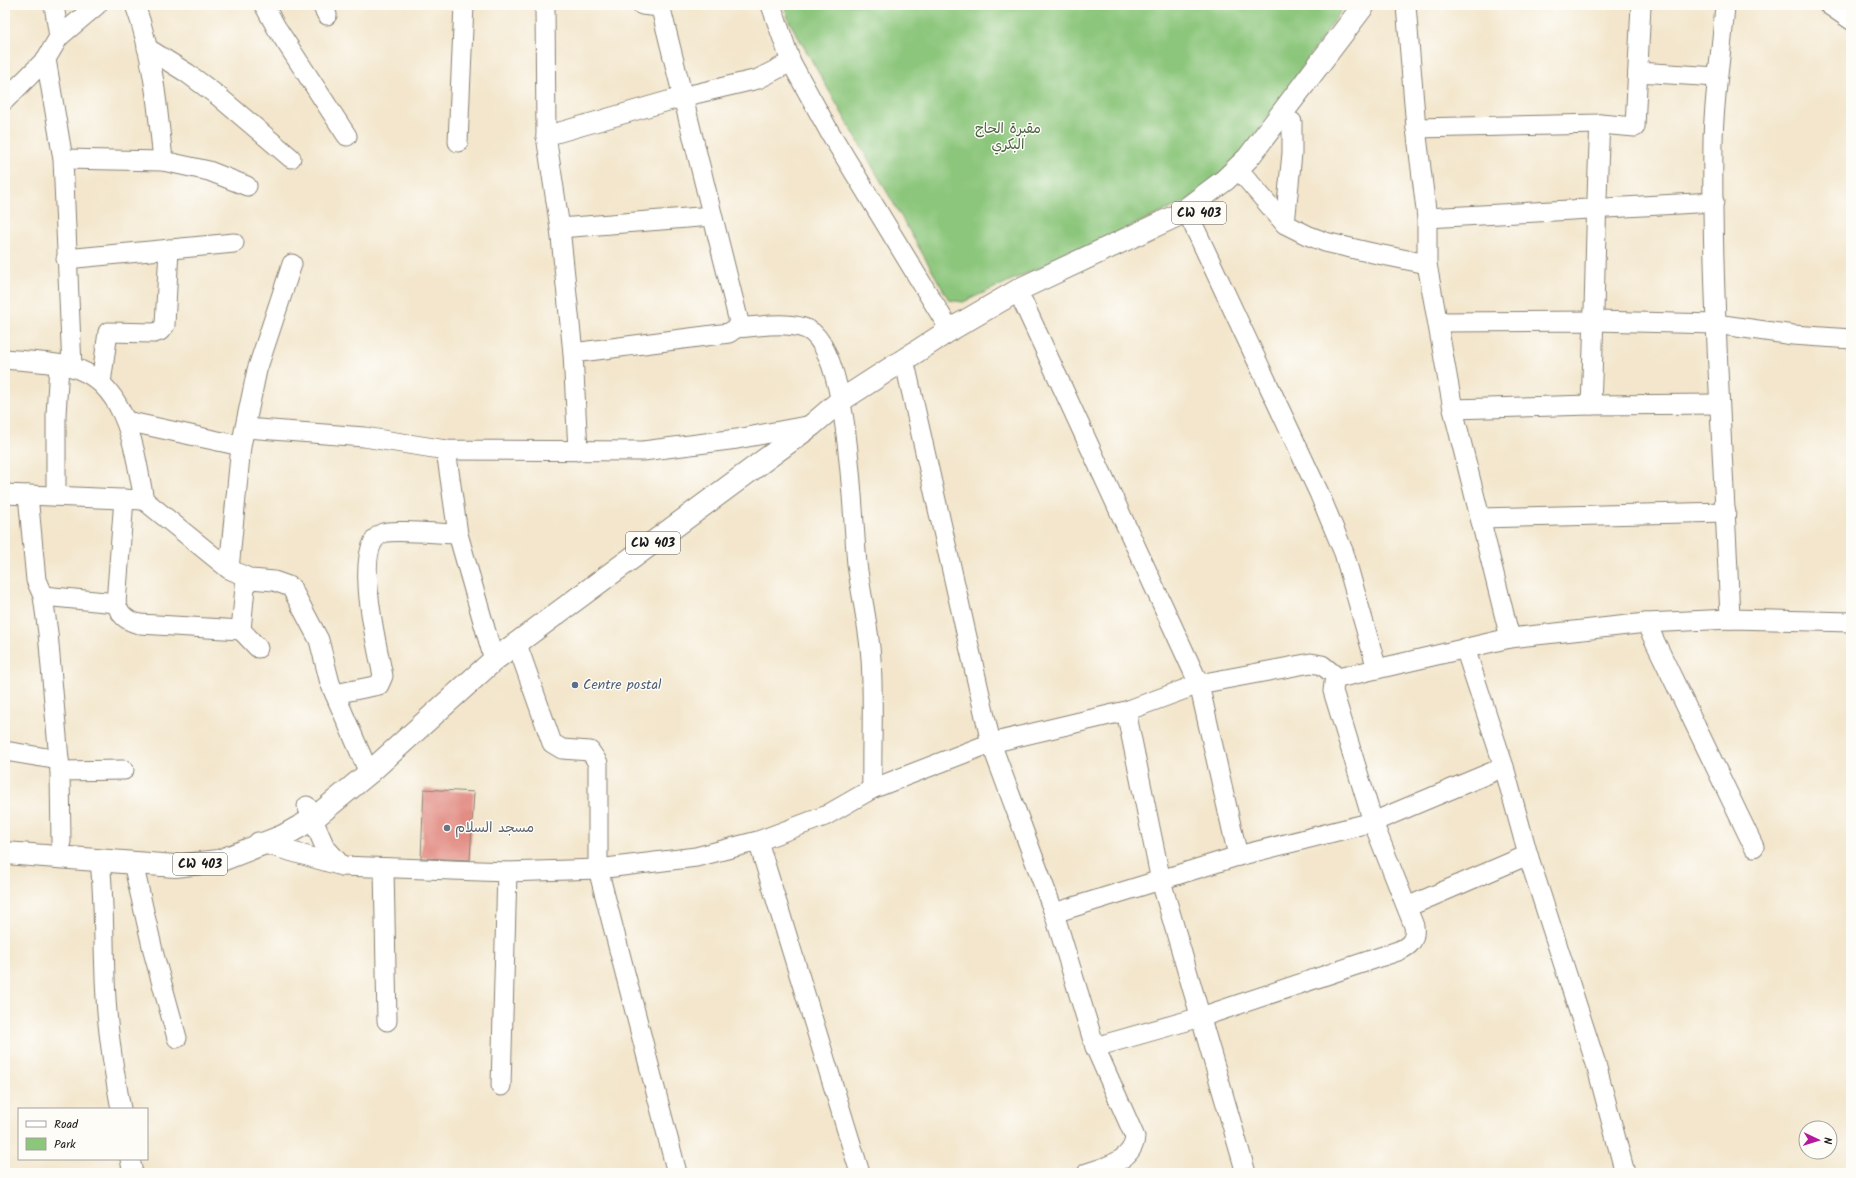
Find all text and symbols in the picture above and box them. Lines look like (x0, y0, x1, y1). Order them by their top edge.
park label: مقبرة الحاج البكري (975, 118, 1041, 156)
road number: CW 403 (1172, 202, 1226, 224)
road number: CW 403 (626, 532, 680, 554)
place label: Centre postal (583, 674, 662, 696)
marker: Centre postal (570, 680, 580, 690)
place label: مسجد السلام (455, 817, 534, 839)
marker: مسجد السلام (442, 823, 452, 833)
road number: CW 403 (173, 853, 227, 875)
legend (18, 1108, 148, 1160)
text: Road (54, 1115, 79, 1134)
north arrow (1798, 1120, 1838, 1160)
text: Park (54, 1135, 76, 1154)
text: N (1818, 1137, 1836, 1145)

